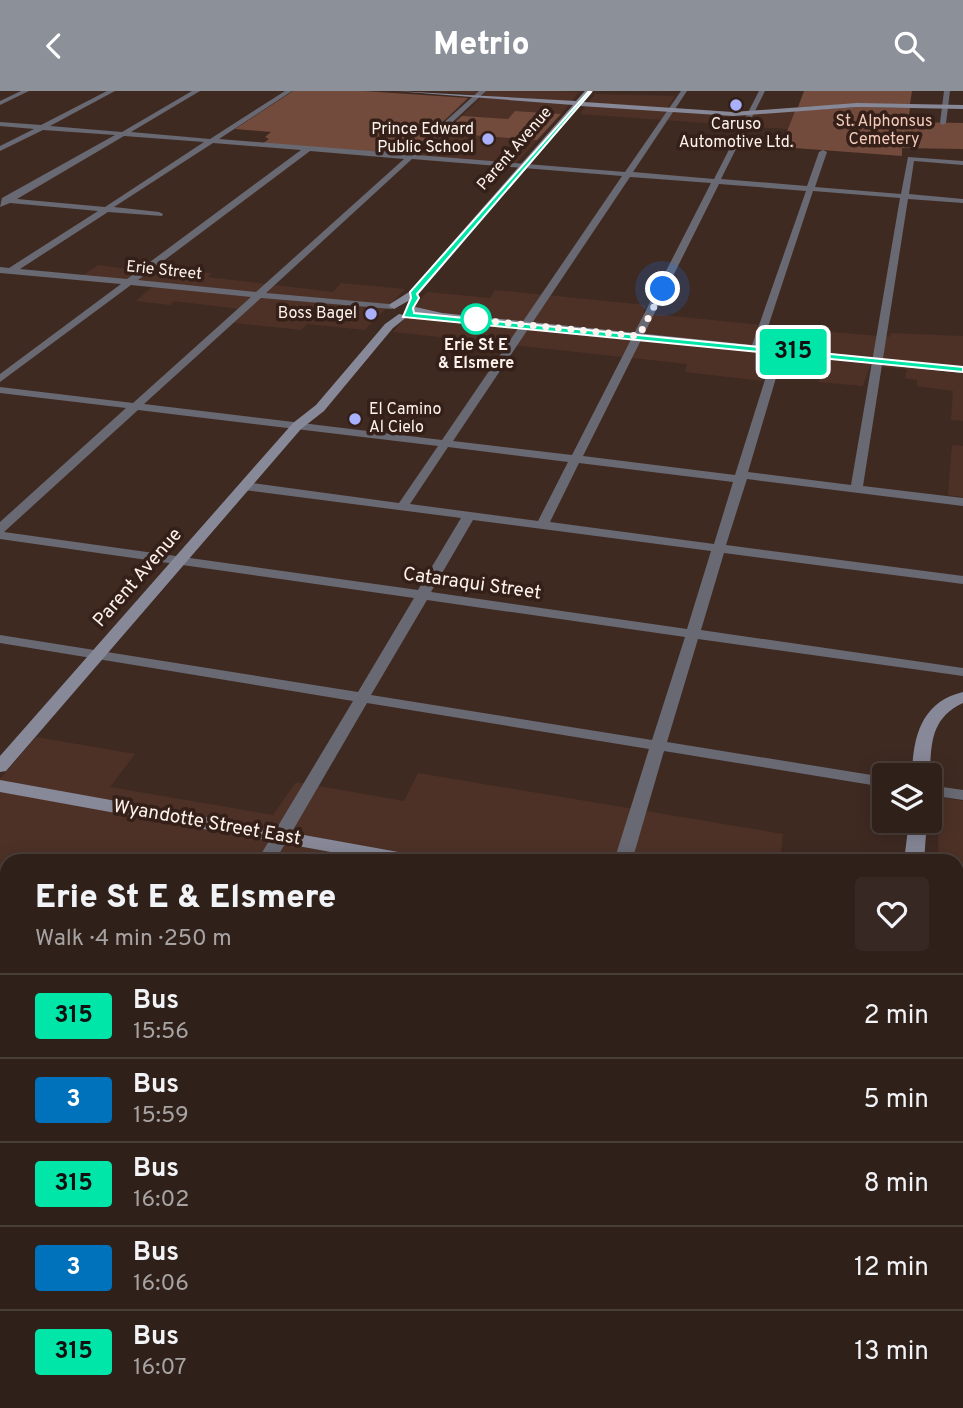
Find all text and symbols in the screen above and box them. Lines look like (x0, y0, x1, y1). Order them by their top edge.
text: Metrio (433, 26, 530, 66)
icon: back (35, 27, 73, 65)
icon: search (890, 27, 928, 65)
marker: Caruso Automotive Ltd. (728, 97, 744, 113)
street label: Parent Avenue (473, 103, 557, 195)
park label: St. Alphonsus Cemetery (836, 112, 932, 150)
place label: Caruso Automotive Ltd. (679, 115, 793, 153)
place label: Prince Edward Public School (371, 120, 474, 158)
marker: Prince Edward Public School (480, 131, 496, 147)
street label: Erie Street (125, 257, 203, 285)
your location (645, 271, 680, 306)
place label: Boss Bagel (278, 304, 357, 324)
marker: Erie St E & Elsmere (461, 304, 491, 334)
marker: Boss Bagel (363, 306, 379, 322)
line badge: 315 (753, 329, 833, 375)
place label: Erie St E & Elsmere (438, 336, 514, 374)
text: 315 (774, 337, 812, 367)
place label: El Camino Al Cielo (369, 400, 441, 438)
marker: El Camino Al Cielo (347, 411, 363, 427)
street label: Parent Avenue (88, 523, 188, 633)
street label: Cataraqui Street (401, 562, 543, 606)
map controls (872, 763, 942, 833)
button: layers (872, 763, 942, 833)
street label: Wyandotte Street East (111, 795, 303, 851)
button: heart (855, 877, 929, 951)
text: Erie St E & Elsmere (35, 878, 336, 920)
text: Walk · 4 min · 250 m (35, 925, 232, 954)
text: Bus (133, 985, 179, 1018)
text: 2 min (864, 1000, 929, 1033)
text: 315 (54, 1001, 93, 1031)
text: 15:56 (133, 1018, 189, 1047)
text: Bus (133, 1069, 179, 1102)
text: 5 min (863, 1084, 929, 1117)
text: 3 (66, 1085, 81, 1115)
text: 15:59 (133, 1102, 189, 1131)
text: Bus (133, 1153, 179, 1186)
text: 8 min (864, 1168, 929, 1201)
text: 315 (54, 1169, 93, 1199)
text: 16:02 (133, 1186, 189, 1215)
text: Bus (133, 1237, 179, 1270)
text: 12 min (854, 1252, 929, 1285)
text: 3 (66, 1253, 81, 1283)
text: 16:06 (133, 1270, 189, 1299)
text: Bus (133, 1321, 179, 1354)
text: 13 min (854, 1336, 929, 1369)
text: 315 (54, 1337, 93, 1367)
text: 16:07 (133, 1354, 187, 1383)

